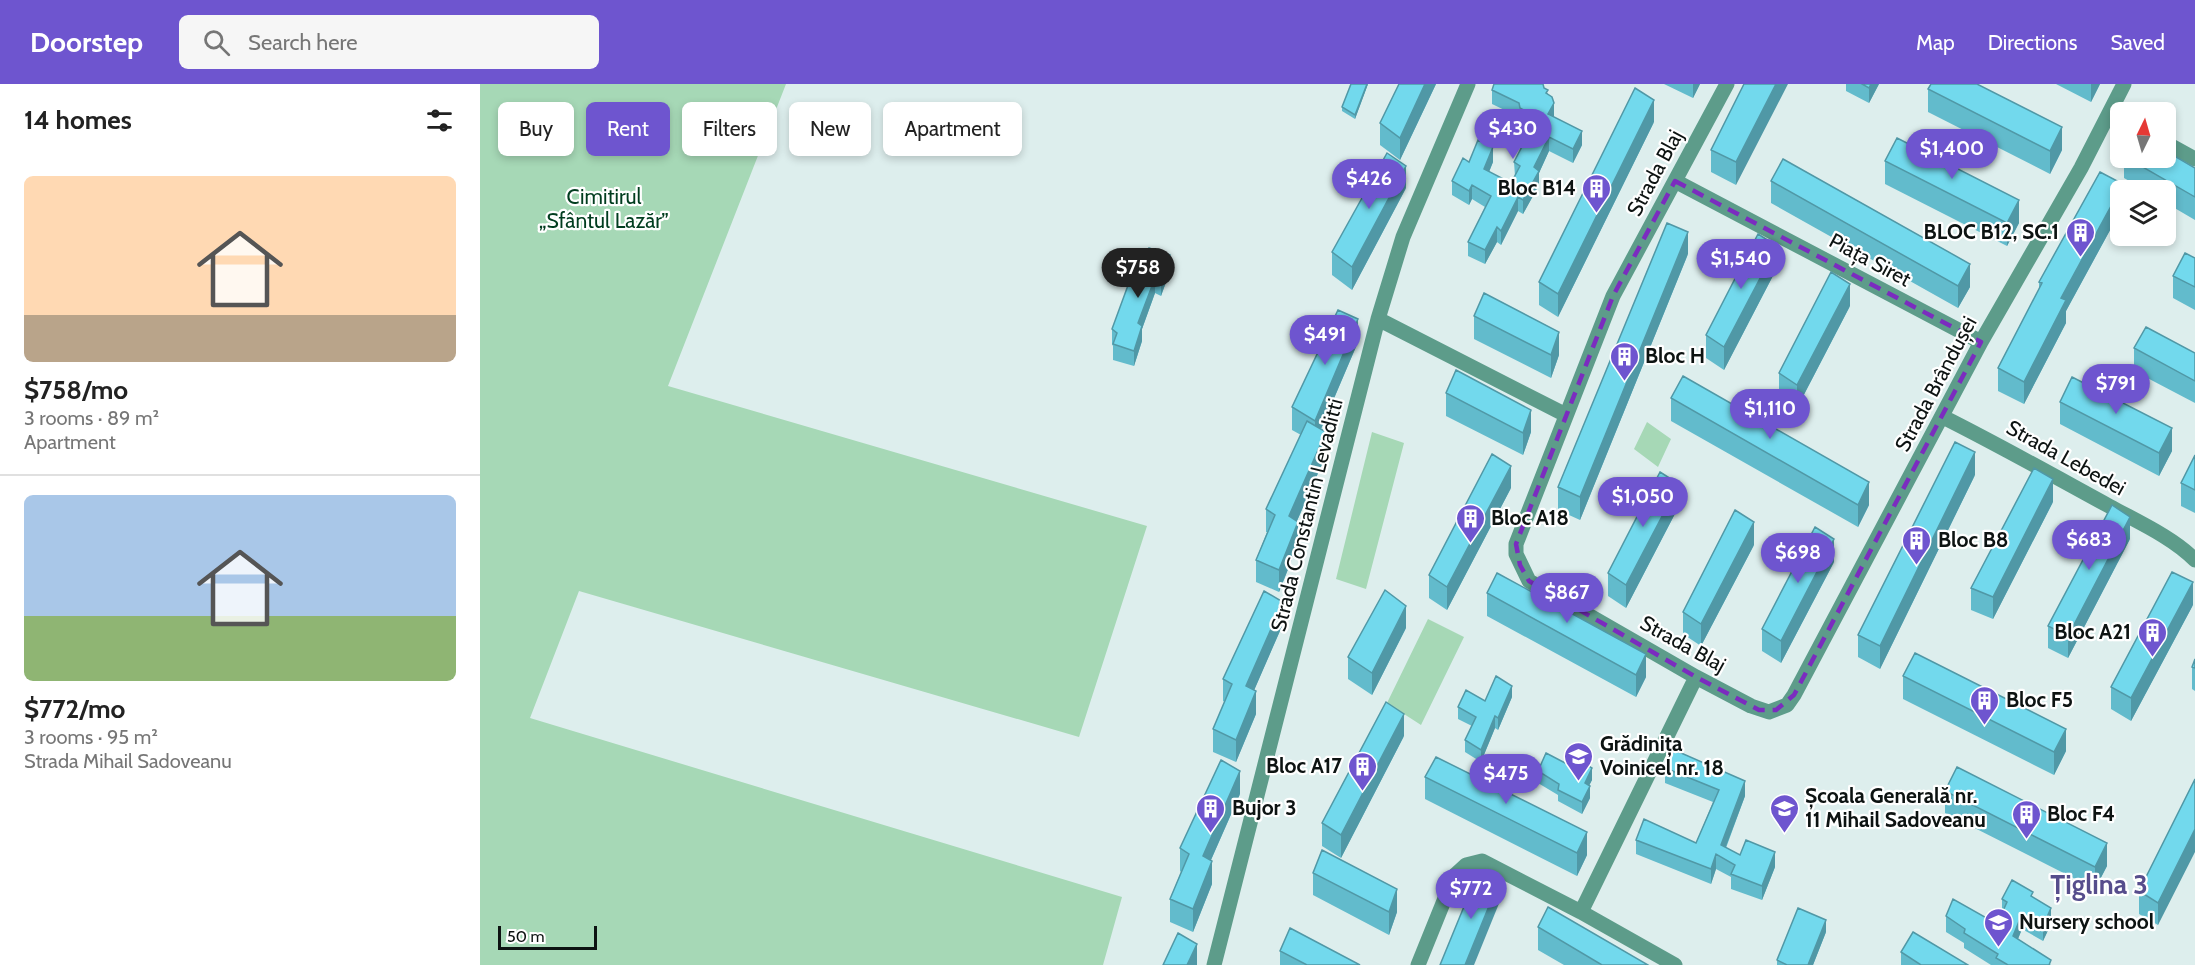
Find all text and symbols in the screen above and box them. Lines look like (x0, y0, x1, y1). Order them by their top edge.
search box (179, 15, 599, 69)
text: Doorstep (30, 25, 143, 59)
icon: search (200, 26, 233, 59)
text: Search here (248, 29, 357, 56)
text: Map (1916, 30, 1955, 55)
text: Directions (1988, 30, 2077, 55)
text: Saved (2110, 30, 2165, 55)
chip: Buy (498, 102, 574, 156)
chip: Rent (586, 102, 670, 156)
chip: Filters (682, 102, 777, 156)
chip: New (789, 102, 871, 156)
chip: Apartment (883, 102, 1022, 156)
north arrow (2110, 102, 2176, 168)
map controls (2110, 102, 2176, 246)
text: 14 homes (24, 104, 132, 136)
icon: filters (423, 104, 456, 137)
pin: $430 (1477, 109, 1549, 160)
text: $430 (1489, 116, 1537, 140)
street label: Strada Blaj (1621, 125, 1689, 221)
pin: $1,400 (1903, 129, 2001, 180)
text: $1,400 (1920, 136, 1984, 160)
pin: $426 (1333, 159, 1405, 210)
text: $426 (1346, 166, 1392, 190)
building icon: Bloc B14 (1581, 172, 1613, 214)
place label: Bloc B14 (1497, 175, 1576, 200)
button: layers (2110, 180, 2176, 246)
park label: Cimitirul „Sfântul Lazăr” (539, 184, 669, 233)
icon: home (186, 215, 294, 323)
building icon: BLOC B12, SC.1 (2064, 216, 2096, 258)
place label: BLOC B12, SC.1 (1924, 219, 2059, 244)
street label: Piața Siret (1824, 228, 1915, 293)
pin: $1,540 (1692, 239, 1790, 290)
text: $1,540 (1711, 246, 1771, 270)
pin: $758 (1102, 248, 1174, 299)
text: $758 (1116, 255, 1160, 279)
street label: Strada Brândușei (1889, 312, 1983, 457)
pin: $491 (1289, 315, 1361, 366)
text: $491 (1304, 322, 1346, 346)
building icon: Bloc H (1608, 340, 1640, 382)
place label: Bloc H (1645, 343, 1705, 368)
pin: $791 (2080, 364, 2152, 415)
text: $791 (2096, 371, 2136, 395)
text: $758/mo (24, 374, 128, 406)
pin: $1,110 (1721, 389, 1819, 440)
street label: Strada Constantin Levaditti (1265, 396, 1348, 634)
text: $1,110 (1744, 396, 1796, 420)
text: 3 rooms · 89 m² (24, 406, 159, 430)
street label: Strada Lebedei (2002, 415, 2130, 501)
text: Apartment (24, 430, 116, 454)
pin: $1,050 (1594, 477, 1692, 528)
text: $1,050 (1612, 484, 1674, 508)
building icon: Bloc A18 (1454, 502, 1486, 544)
place label: Bloc A18 (1491, 505, 1569, 530)
pin: $683 (2053, 520, 2125, 571)
building icon: Bloc B8 (1901, 524, 1933, 566)
place label: Bloc B8 (1938, 527, 2009, 552)
text: $683 (2066, 527, 2112, 551)
pin: $698 (1762, 533, 1834, 584)
icon: home (186, 534, 294, 642)
text: $698 (1775, 540, 1821, 564)
pin: $867 (1531, 573, 1603, 624)
text: $867 (1544, 580, 1590, 604)
street label: Strada Blaj (1636, 610, 1730, 678)
building icon: Bloc A21 (2136, 616, 2168, 658)
place label: Bloc A21 (2054, 619, 2131, 644)
building icon: Bloc F5 (1969, 684, 2001, 726)
place label: Bloc F5 (2006, 687, 2073, 712)
text: $772/mo (24, 693, 125, 725)
text: 3 rooms · 95 m² (24, 725, 158, 749)
place label: Grădinița Voinicel nr. 18 (1600, 731, 1724, 780)
school or university icon: Grădinița Voinicel nr. 18 (1563, 740, 1595, 782)
text: Strada Mihail Sadoveanu (24, 749, 232, 773)
building icon: Bloc A17 (1347, 750, 1379, 792)
place label: Bloc A17 (1266, 753, 1342, 778)
pin: $475 (1470, 754, 1542, 805)
text: $475 (1484, 761, 1528, 785)
place label: Școala Generală nr. 11 Mihail Sadoveanu (1805, 783, 1986, 832)
building icon: Bujor 3 (1195, 792, 1227, 834)
school or university icon: Școala Generală nr. 11 Mihail Sadoveanu (1768, 792, 1800, 834)
place label: Bujor 3 (1232, 795, 1297, 820)
building icon: Bloc F4 (2010, 798, 2042, 840)
place label: Bloc F4 (2047, 801, 2115, 826)
district label: Țiglina 3 (2050, 868, 2148, 903)
pin: $772 (1435, 869, 1507, 920)
text: $772 (1450, 876, 1492, 900)
school or university icon: Nursery school (1982, 906, 2014, 948)
place label: Nursery school (2019, 909, 2155, 934)
scale bar (498, 923, 597, 950)
text: 50 m (507, 927, 544, 946)

